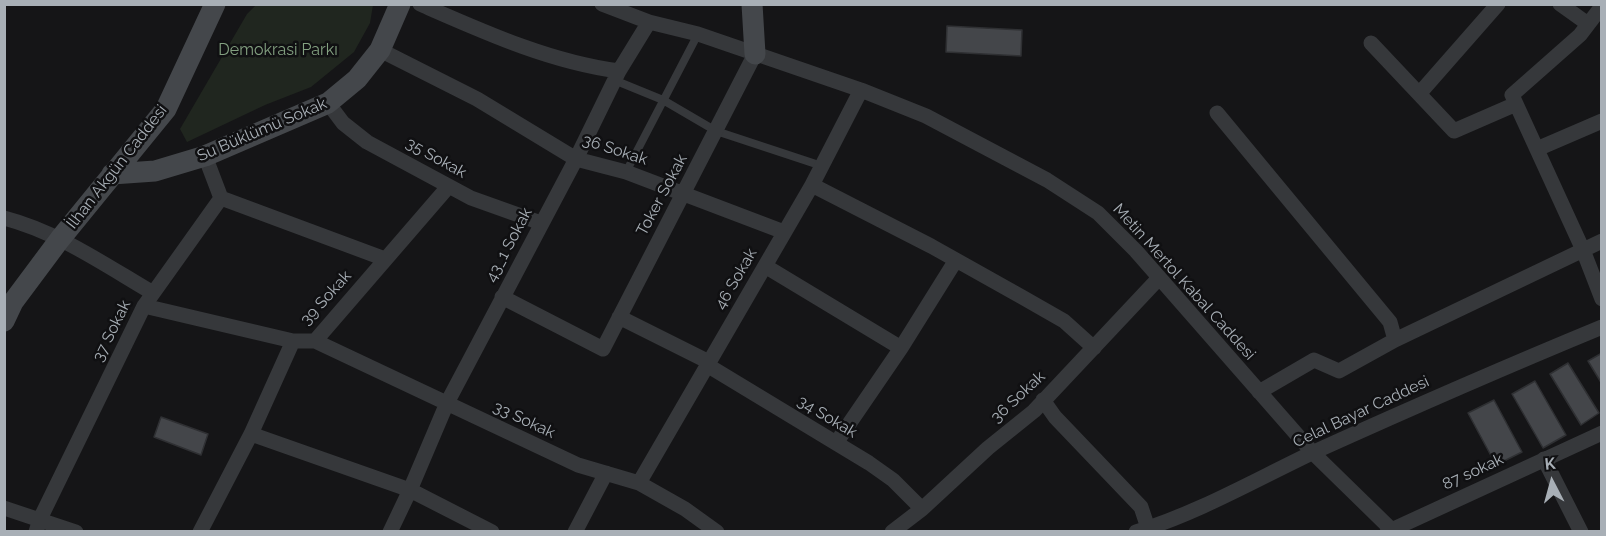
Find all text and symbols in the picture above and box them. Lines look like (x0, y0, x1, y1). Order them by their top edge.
park label: Demokrasi Parkı (218, 40, 338, 60)
street label: Su Büklümü Sokak (194, 94, 330, 166)
street label: İlhan Akgün Caddesi (63, 101, 171, 233)
street label: 36 Sokak (580, 130, 650, 170)
street label: 35 Sokak (402, 134, 470, 182)
street label: Toker Sokak (633, 151, 691, 239)
street label: Metin Mertol Kabal Caddesi (1109, 200, 1259, 364)
street label: 43_1 Sokak (481, 205, 537, 285)
street label: 46 Sokak (711, 245, 761, 313)
street label: 39 Sokak (296, 267, 356, 329)
street label: 37 Sokak (89, 297, 135, 365)
street label: 36 Sokak (987, 367, 1049, 427)
street label: Celal Bayar Caddesi (1290, 372, 1432, 452)
street label: 34 Sokak (794, 392, 860, 442)
street label: 33 Sokak (490, 397, 558, 443)
street label: 87 sokak (1439, 450, 1507, 494)
north arrow (1522, 452, 1582, 512)
text: K (1544, 454, 1556, 474)

